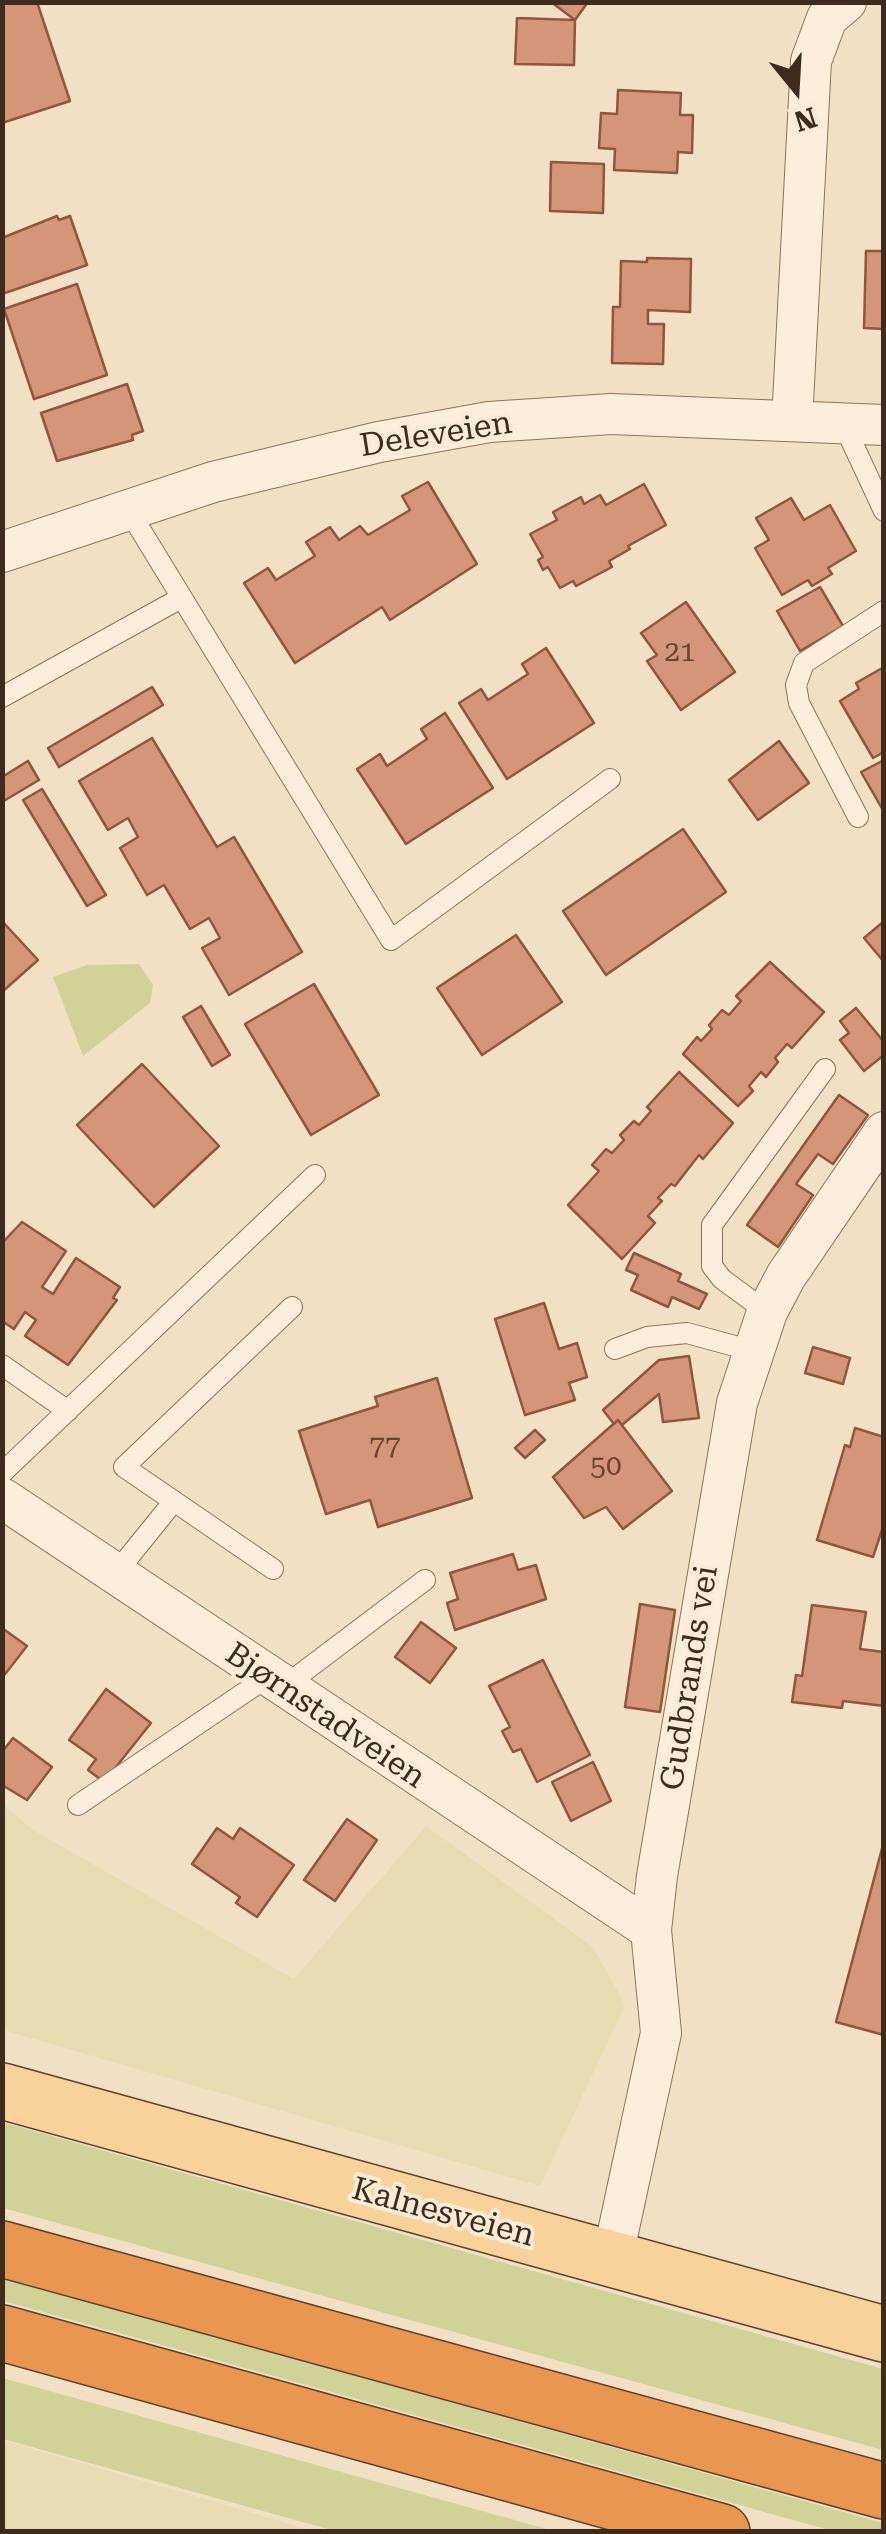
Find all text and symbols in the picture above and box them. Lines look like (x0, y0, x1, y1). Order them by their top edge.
north arrow (746, 40, 846, 140)
text: N (790, 100, 821, 138)
street label: Deleveien (357, 404, 515, 466)
house number: 21 (664, 636, 696, 670)
house number: 77 (369, 1430, 401, 1464)
house number: 50 (590, 1450, 622, 1484)
street label: Gudbrands vei (653, 1563, 727, 1793)
street label: Bjørnstadveien (218, 1635, 432, 1797)
street label: Kalnesveien (348, 2170, 538, 2256)

